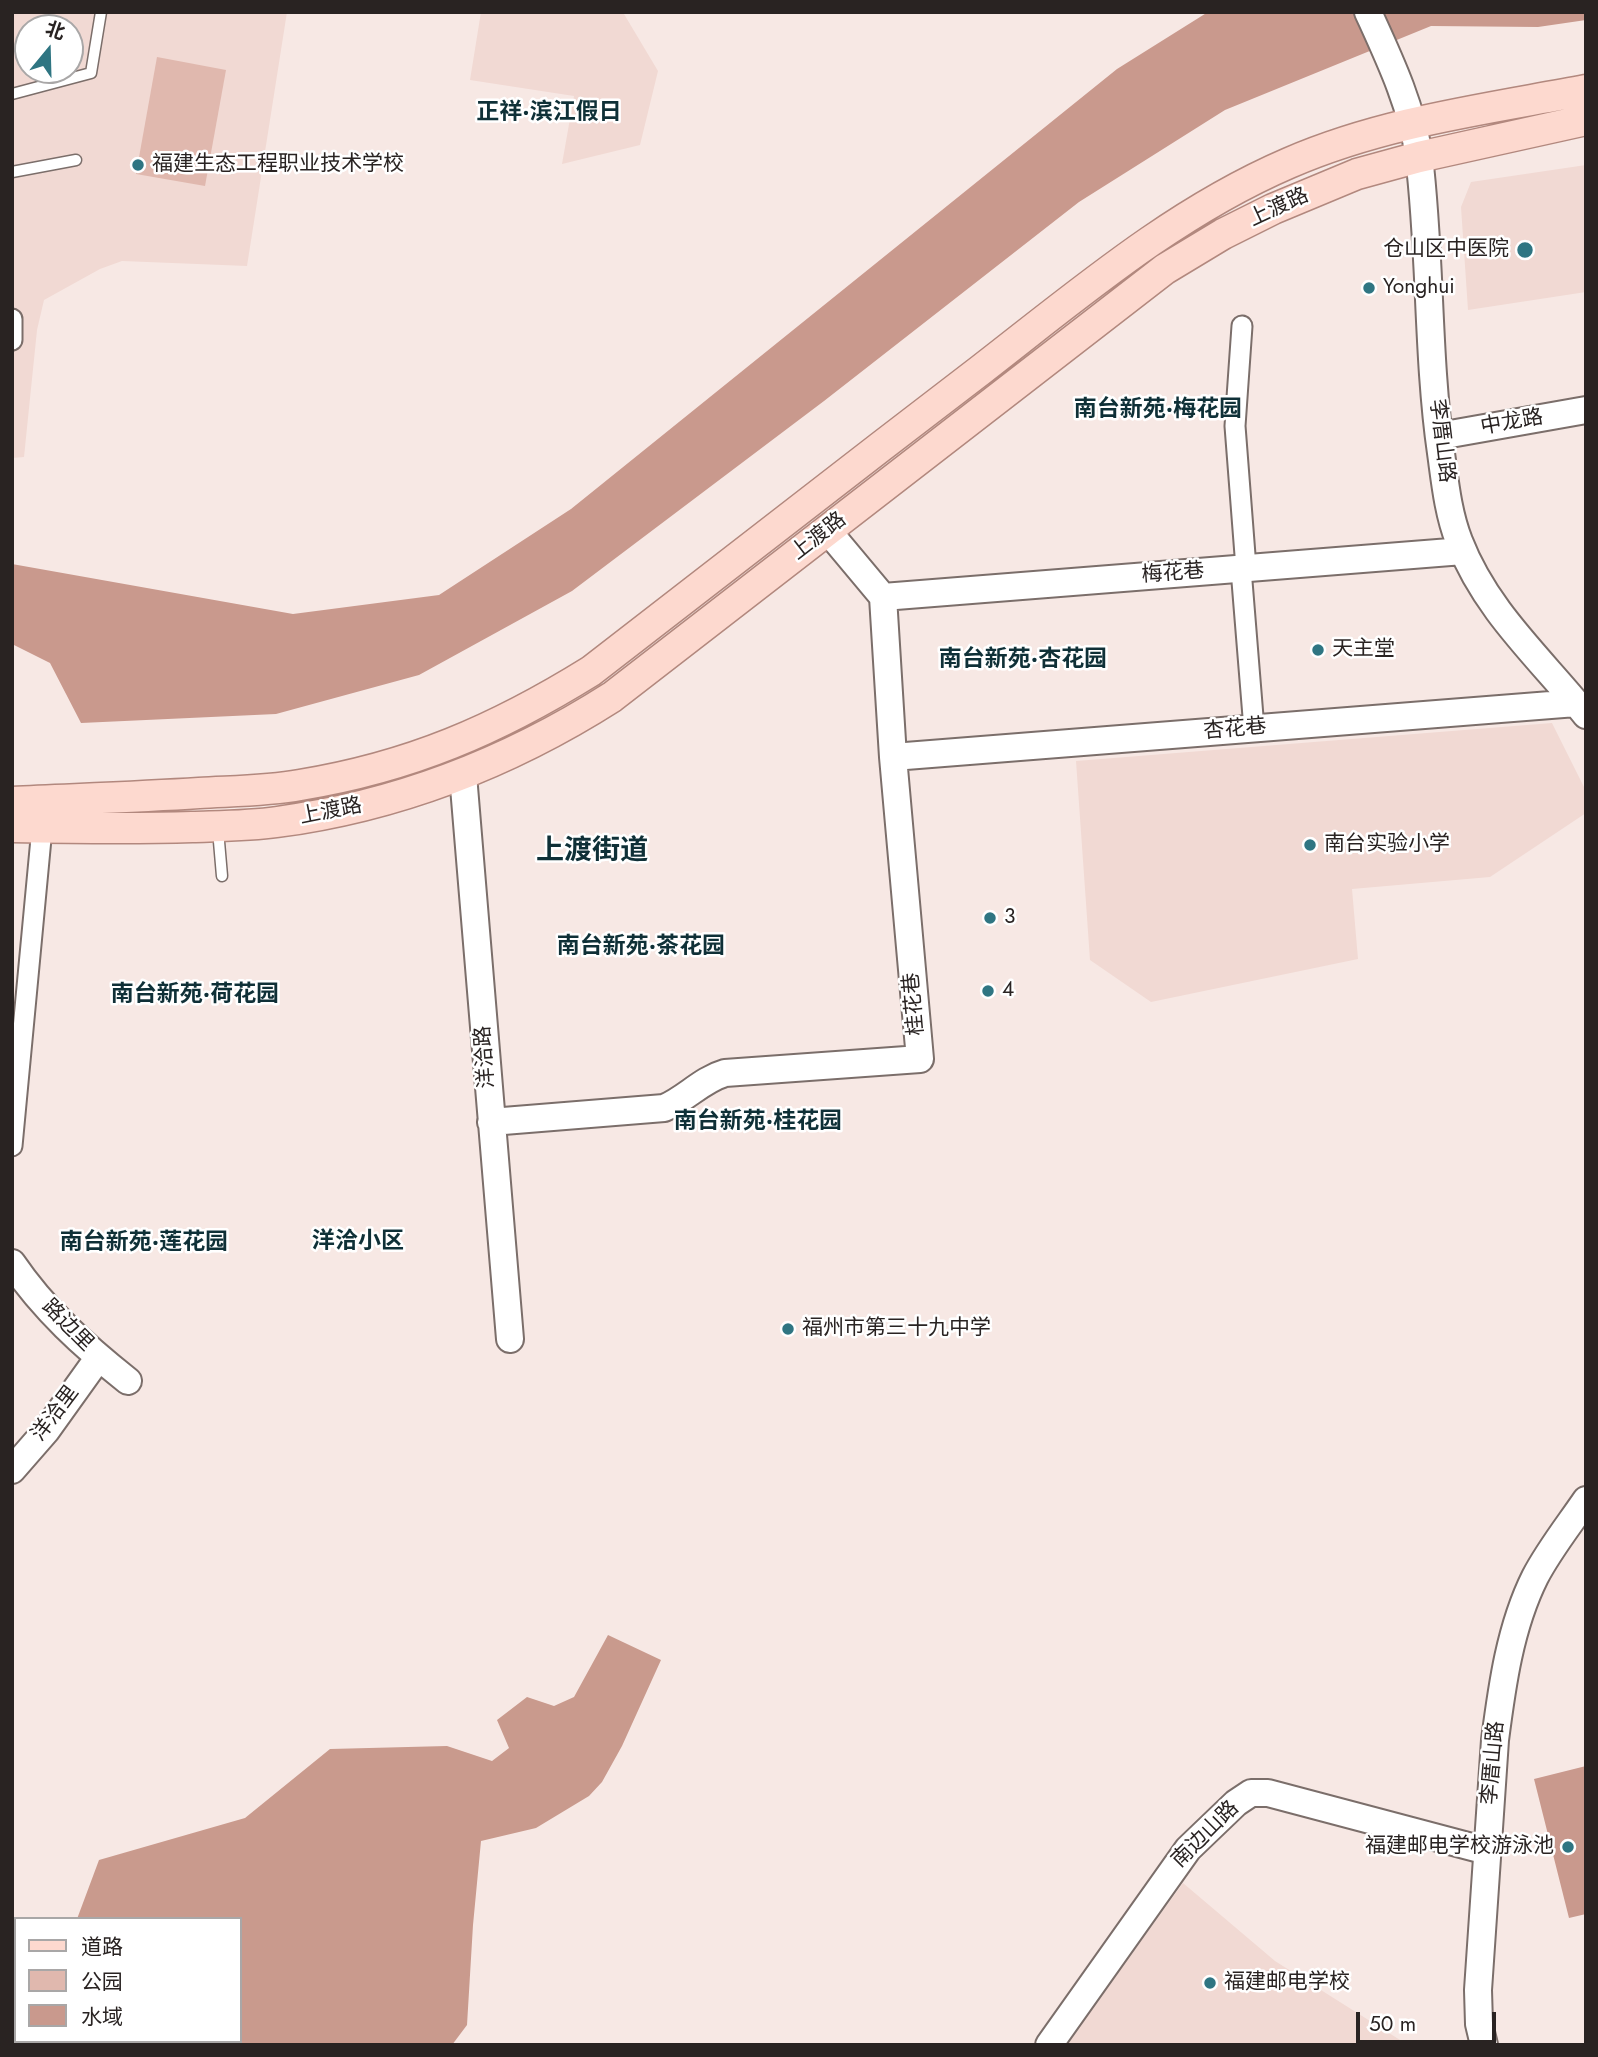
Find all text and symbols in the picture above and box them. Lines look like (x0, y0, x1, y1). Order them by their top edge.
north arrow (14, 14, 84, 84)
text: 北 (42, 15, 69, 46)
district label: 正祥·滨江假日 (476, 99, 622, 127)
place label: 福建生态工程职业技术学校 (152, 152, 404, 178)
marker: 福建生态工程职业技术学校 (130, 157, 146, 173)
street label: 上渡路 (1245, 183, 1313, 233)
place label: 仓山区中医院 (1383, 237, 1509, 263)
marker: 仓山区中医院 (1515, 240, 1535, 260)
place label: Yonghui (1383, 275, 1455, 301)
marker: Yonghui (1361, 280, 1377, 296)
district label: 南台新苑·梅花园 (1074, 396, 1242, 424)
street label: 李厝山路 (1423, 398, 1459, 484)
street label: 中龙路 (1479, 405, 1545, 441)
street label: 上渡路 (786, 508, 852, 566)
street label: 梅花巷 (1141, 559, 1205, 589)
place label: 天主堂 (1332, 637, 1395, 663)
marker: 天主堂 (1310, 642, 1326, 658)
district label: 南台新苑·杏花园 (939, 646, 1107, 674)
street label: 杏花巷 (1203, 715, 1267, 745)
street label: 上渡路 (298, 794, 364, 830)
place label: 南台实验小学 (1324, 832, 1450, 858)
district label: 上渡街道 (536, 835, 648, 869)
marker: 南台实验小学 (1302, 837, 1318, 853)
place label: 3 (1004, 905, 1015, 931)
marker: 3 (982, 910, 998, 926)
district label: 南台新苑·茶花园 (557, 933, 725, 961)
street label: 桂花巷 (900, 972, 930, 1036)
place label: 4 (1002, 978, 1014, 1004)
district label: 南台新苑·荷花园 (111, 981, 279, 1009)
marker: 4 (980, 983, 996, 999)
street label: 洋洽路 (471, 1025, 501, 1089)
district label: 南台新苑·桂花园 (674, 1108, 842, 1136)
district label: 洋洽小区 (312, 1228, 404, 1256)
district label: 南台新苑·莲花园 (60, 1229, 228, 1257)
street label: 路边里 (36, 1295, 98, 1357)
place label: 福州市第三十九中学 (802, 1316, 991, 1342)
marker: 福州市第三十九中学 (780, 1321, 796, 1337)
street label: 洋洽里 (27, 1381, 85, 1447)
street label: 李厝山路 (1478, 1720, 1510, 1806)
street label: 南边山路 (1167, 1796, 1245, 1874)
place label: 福建邮电学校游泳池 (1365, 1834, 1554, 1860)
marker: 福建邮电学校游泳池 (1560, 1839, 1576, 1855)
legend (14, 1917, 242, 2043)
text: 道路 (81, 1932, 123, 1962)
text: 公园 (81, 1967, 123, 1997)
place label: 福建邮电学校 (1224, 1970, 1350, 1996)
marker: 福建邮电学校 (1202, 1975, 1218, 1991)
scale bar (1360, 1997, 1500, 2041)
text: 水域 (81, 2002, 123, 2032)
text: 50 m (1369, 2009, 1416, 2039)

